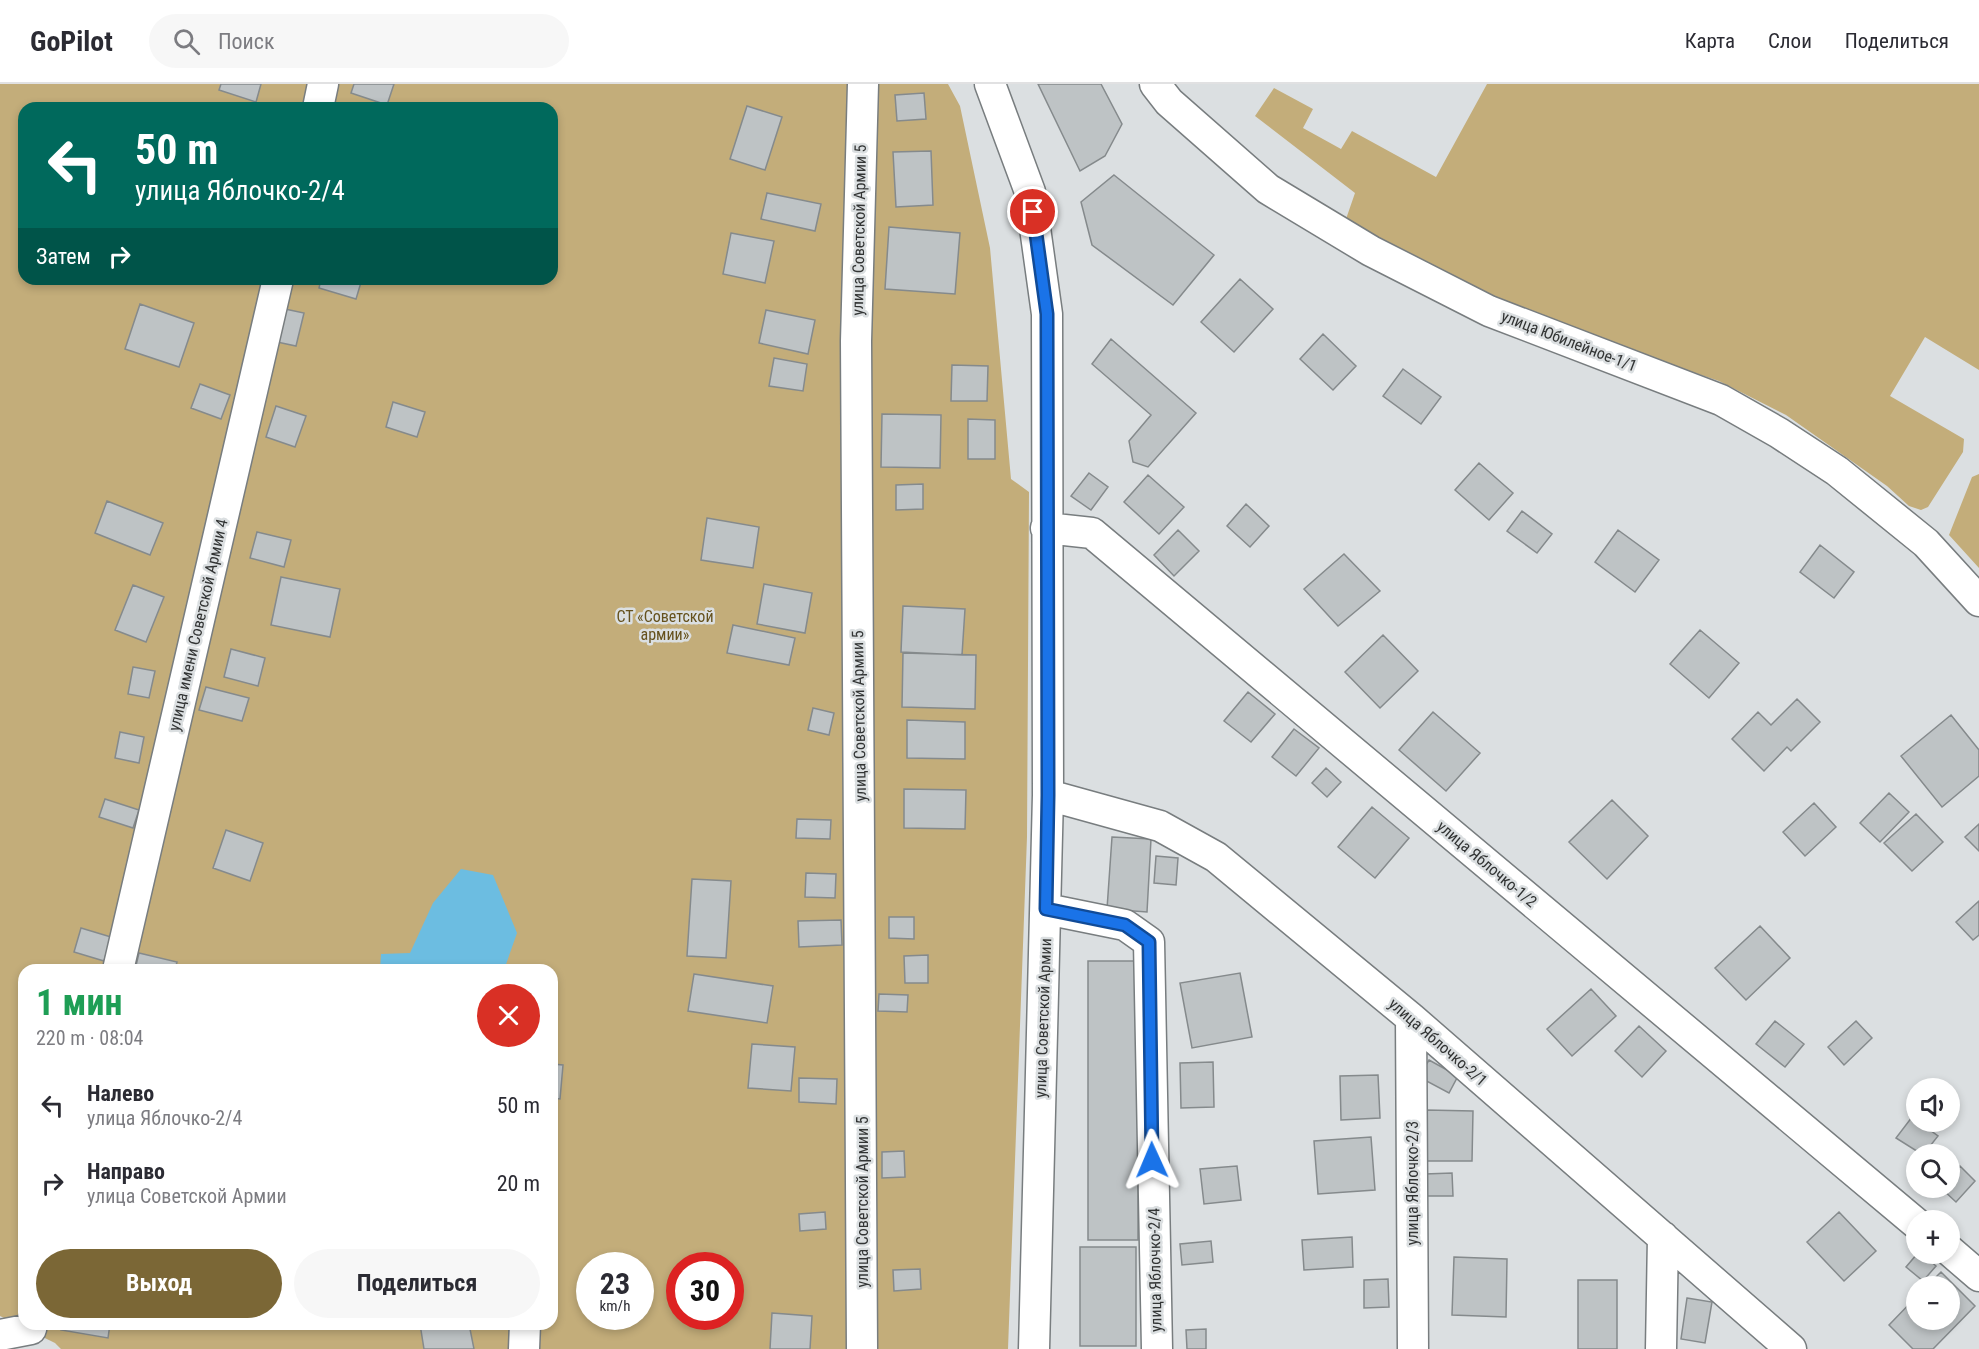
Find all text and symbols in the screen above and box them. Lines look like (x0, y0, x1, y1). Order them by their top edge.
search box (149, 14, 569, 68)
text: GoPilot (30, 25, 113, 58)
icon: search (170, 25, 203, 58)
text: Поиск (218, 29, 275, 54)
text: Карта (1685, 29, 1735, 53)
text: Слои (1768, 29, 1812, 53)
text: Поделиться (1845, 29, 1949, 53)
text: 50 m (135, 125, 218, 174)
icon: left (36, 126, 114, 204)
street label: улица Советской Армии 5 (848, 144, 870, 316)
text: улица Яблочко-2/4 (135, 175, 345, 207)
pin (1007, 186, 1058, 237)
icon: arrive (1016, 195, 1049, 228)
icon: right (103, 240, 136, 273)
text: Затем (36, 244, 91, 269)
street label: улица Юбилейное-1/1 (1499, 306, 1639, 376)
street label: улица имени Советской Армии 4 (164, 517, 232, 733)
park label: СТ «Советской армии» (616, 607, 714, 644)
street label: улица Советской Армии 5 (848, 630, 870, 802)
street label: улица Яблочко-1/2 (1433, 817, 1541, 911)
street label: улица Советской Армии (1031, 938, 1055, 1098)
text: 1 мин (36, 982, 122, 1024)
button: close (477, 984, 540, 1047)
street label: улица Яблочко-2/1 (1385, 994, 1491, 1090)
text: 220 m · 08:04 (36, 1026, 143, 1050)
map controls (1906, 1078, 1960, 1330)
button: sound (1906, 1078, 1960, 1132)
text: Налево (87, 1081, 154, 1106)
icon: left (36, 1089, 69, 1122)
text: 50 m (497, 1093, 540, 1118)
text: улица Яблочко-2/4 (87, 1106, 242, 1130)
street label: улица Советской Армии 5 (853, 1116, 872, 1288)
street label: улица Яблочко-2/3 (1403, 1121, 1422, 1245)
position arrow (1120, 1128, 1184, 1192)
button: search (1906, 1144, 1960, 1198)
text: Направо (87, 1159, 165, 1184)
icon: right (36, 1167, 69, 1200)
text: 20 m (497, 1171, 540, 1196)
text: улица Советской Армии (87, 1184, 287, 1208)
street label: улица Яблочко-2/4 (1144, 1208, 1166, 1332)
button: + (1906, 1210, 1960, 1264)
button: Выход (36, 1249, 282, 1318)
button: Поделиться (294, 1249, 540, 1318)
speed limit sign: 30 (666, 1252, 744, 1330)
text: 23 (600, 1266, 630, 1301)
button: − (1906, 1276, 1960, 1330)
text: km/h (600, 1297, 630, 1315)

